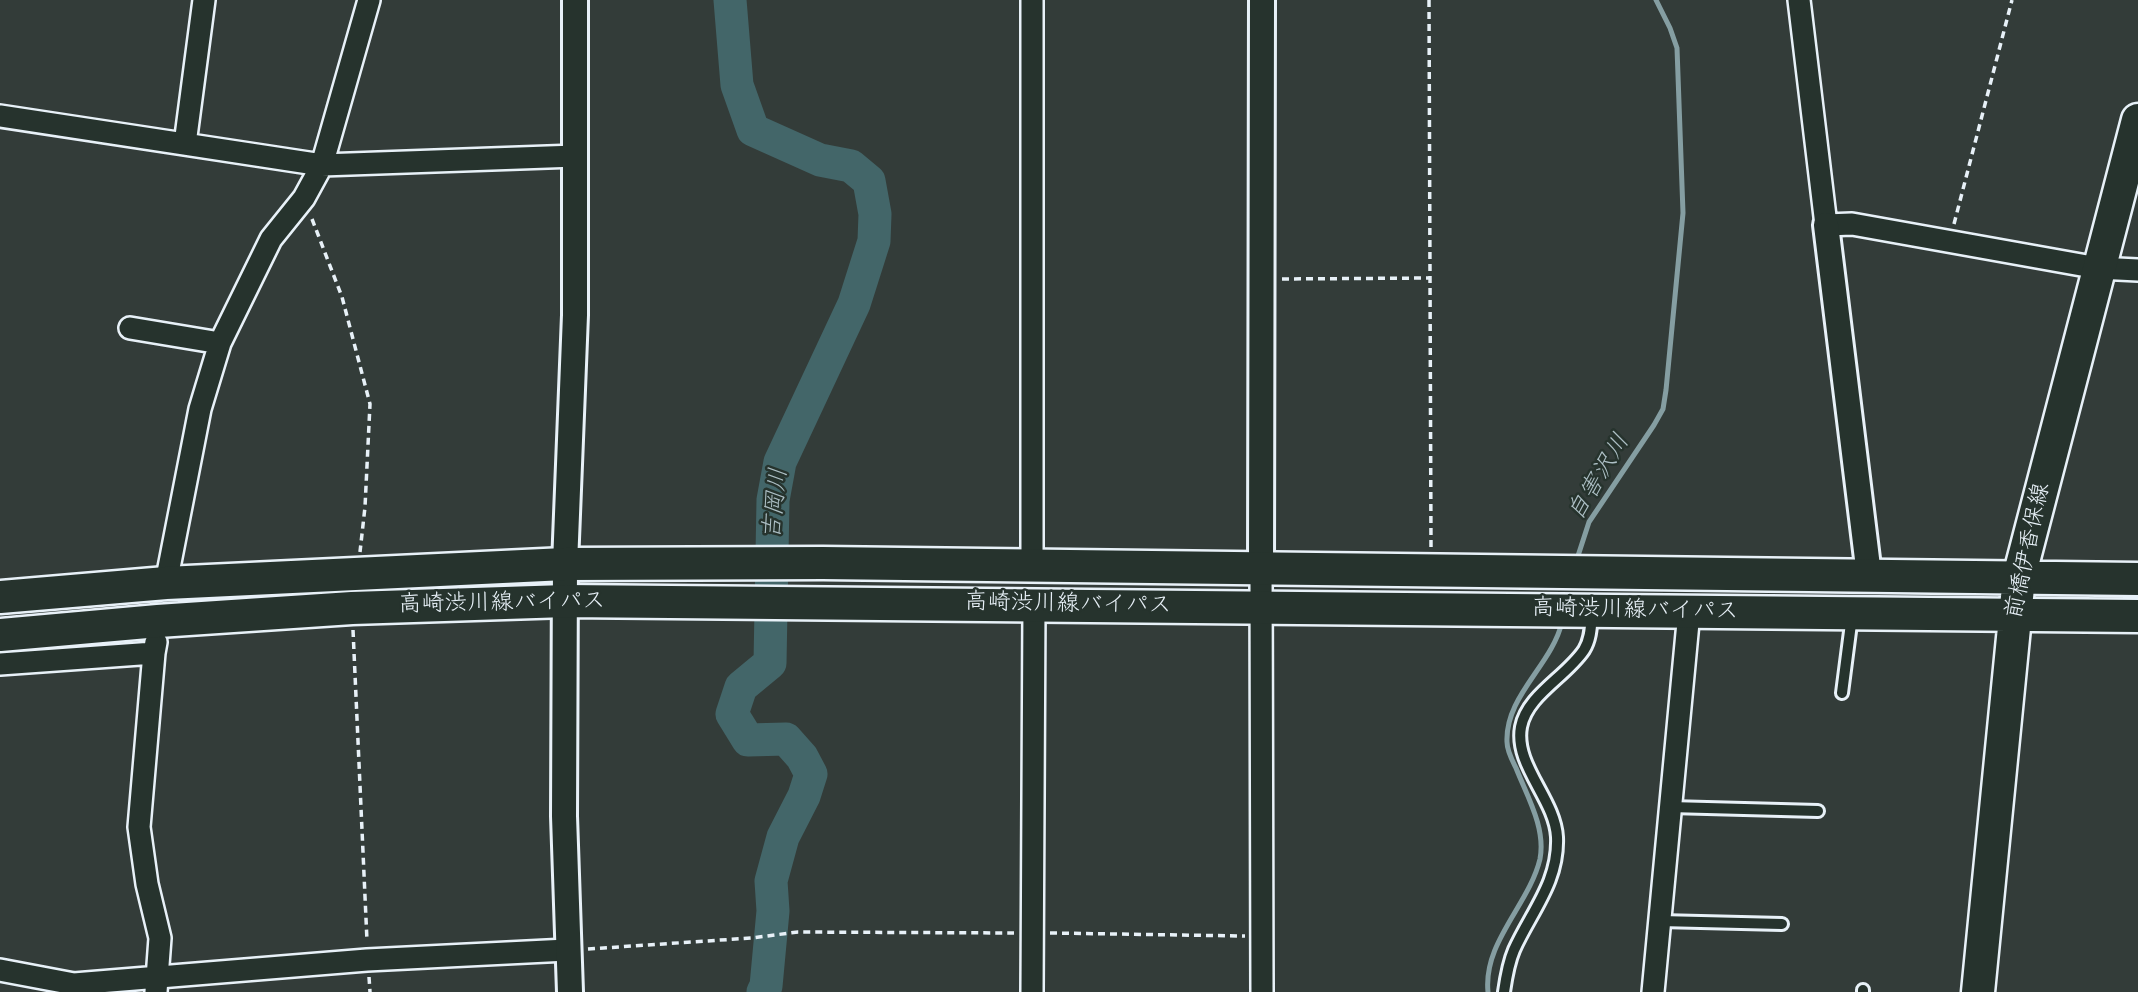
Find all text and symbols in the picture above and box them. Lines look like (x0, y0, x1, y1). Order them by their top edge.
water label: 自害沢川 (1563, 429, 1637, 527)
water label: 吉岡川 (759, 467, 795, 541)
street label: 前橋伊香保線 (2001, 481, 2057, 621)
street label: 高崎渋川線バイパス (398, 588, 606, 620)
street label: 高崎渋川線バイパス (964, 589, 1172, 621)
street label: 高崎渋川線バイパス (1531, 595, 1739, 627)

